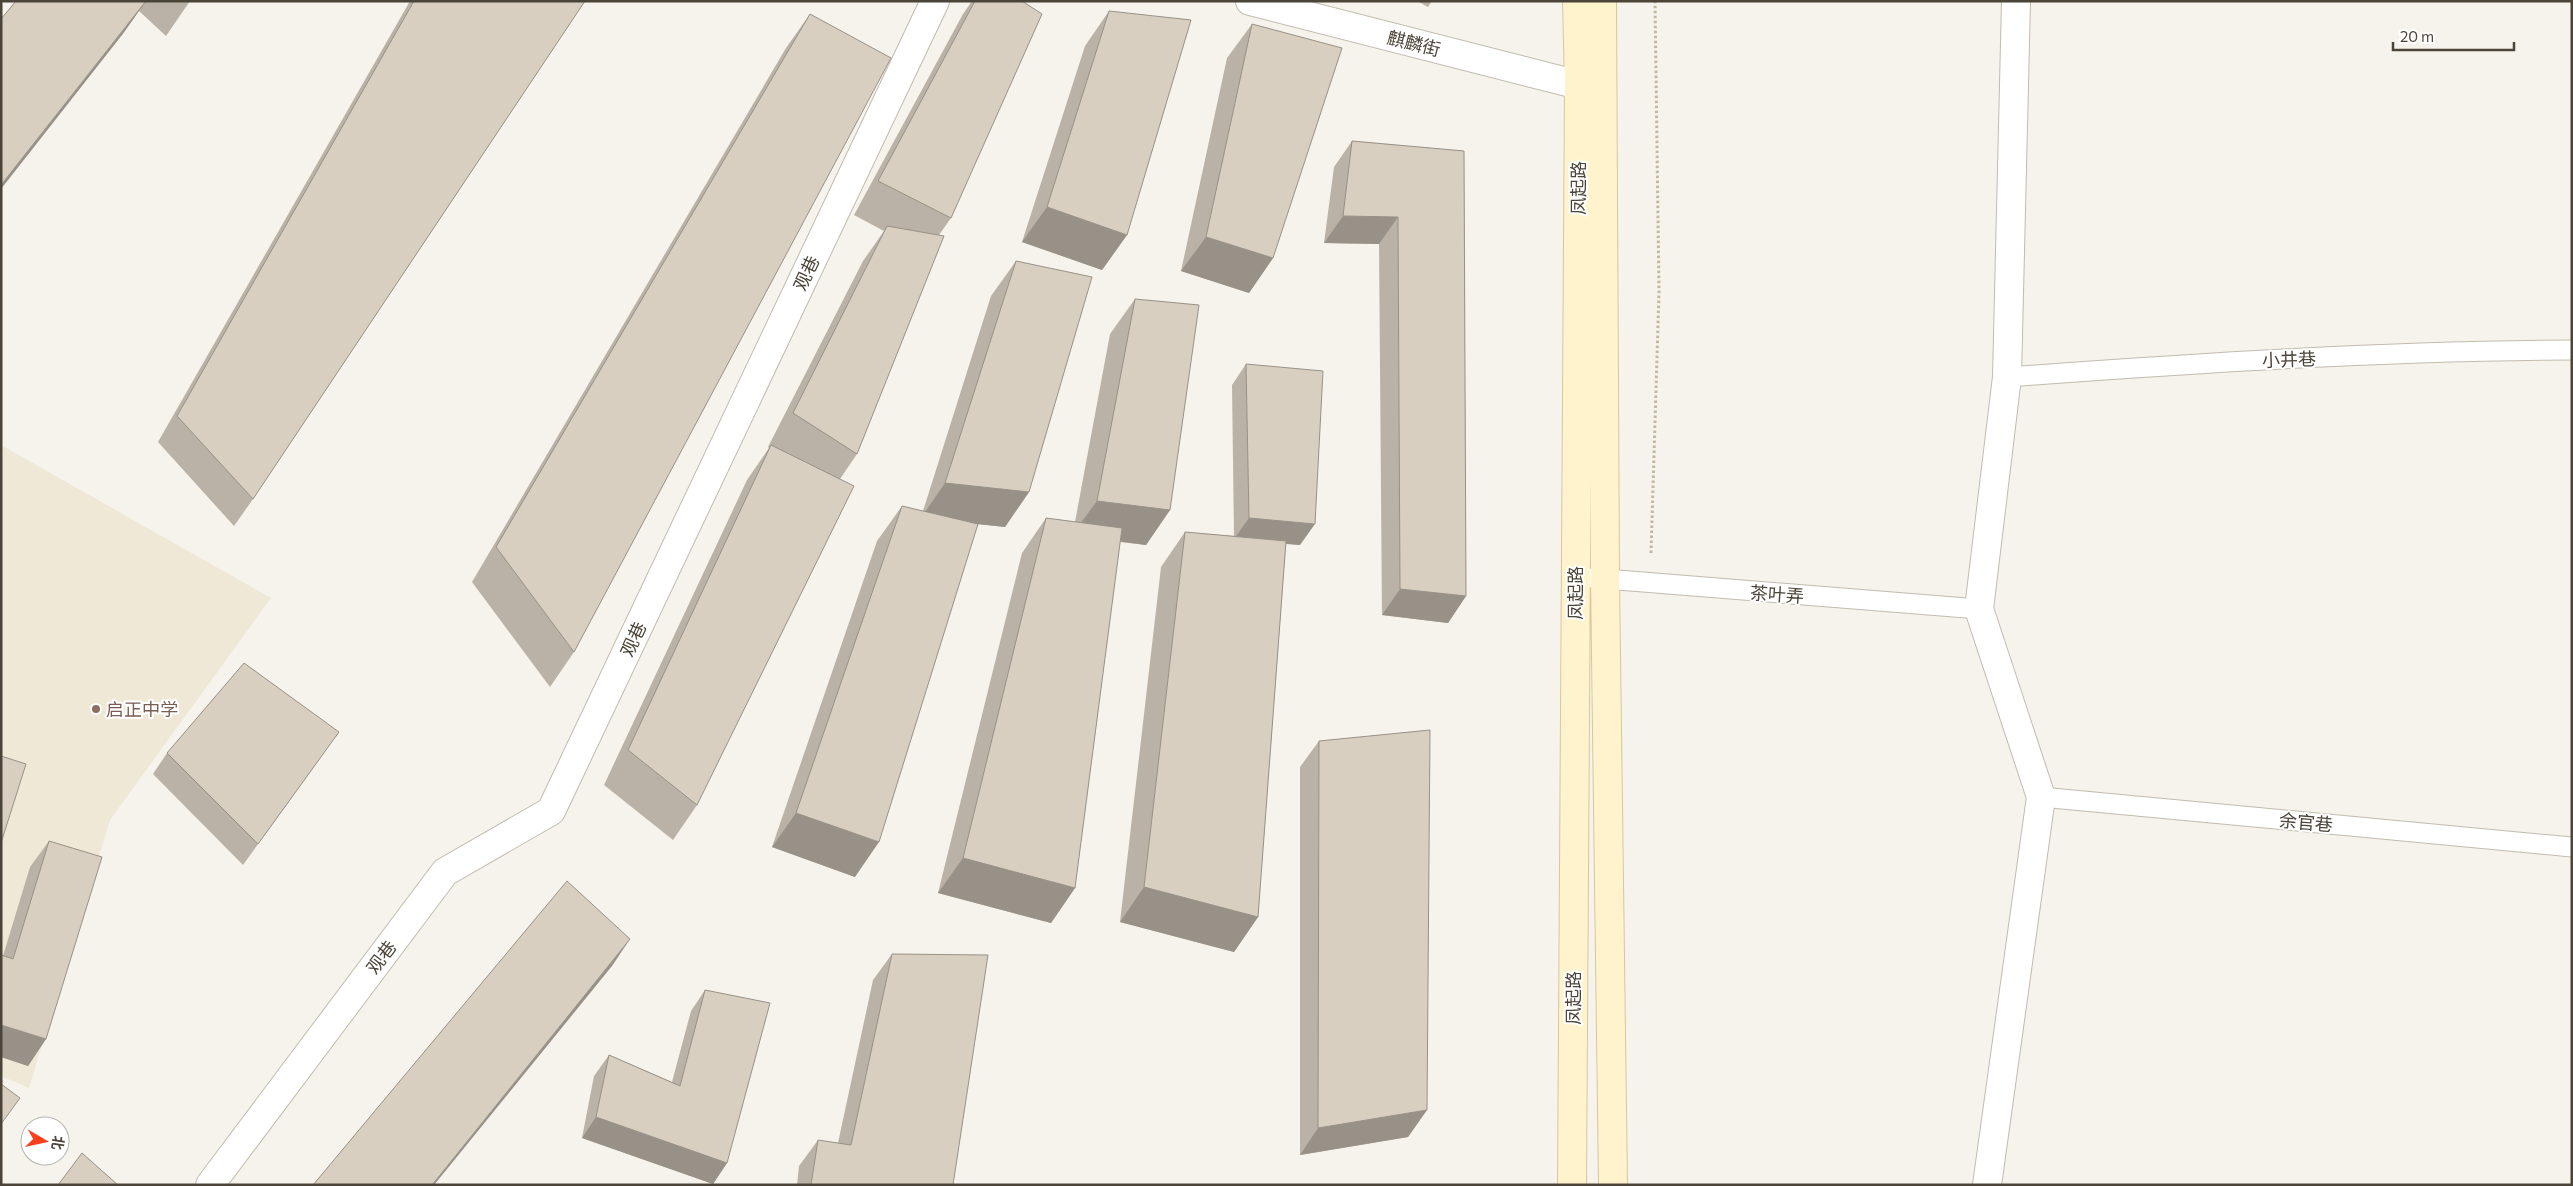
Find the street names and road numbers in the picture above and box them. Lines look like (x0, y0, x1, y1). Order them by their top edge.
street label: 麒麟街 (1385, 26, 1443, 60)
street label: 凤起路 (1567, 161, 1589, 215)
street label: 观巷 (788, 252, 824, 294)
street label: 小井巷 (2262, 347, 2316, 371)
street label: 凤起路 (1564, 566, 1586, 620)
street label: 茶叶弄 (1749, 581, 1805, 607)
street label: 观巷 (615, 618, 651, 660)
street label: 余官巷 (2278, 809, 2334, 835)
street label: 观巷 (361, 936, 401, 978)
street label: 凤起路 (1562, 971, 1584, 1025)

